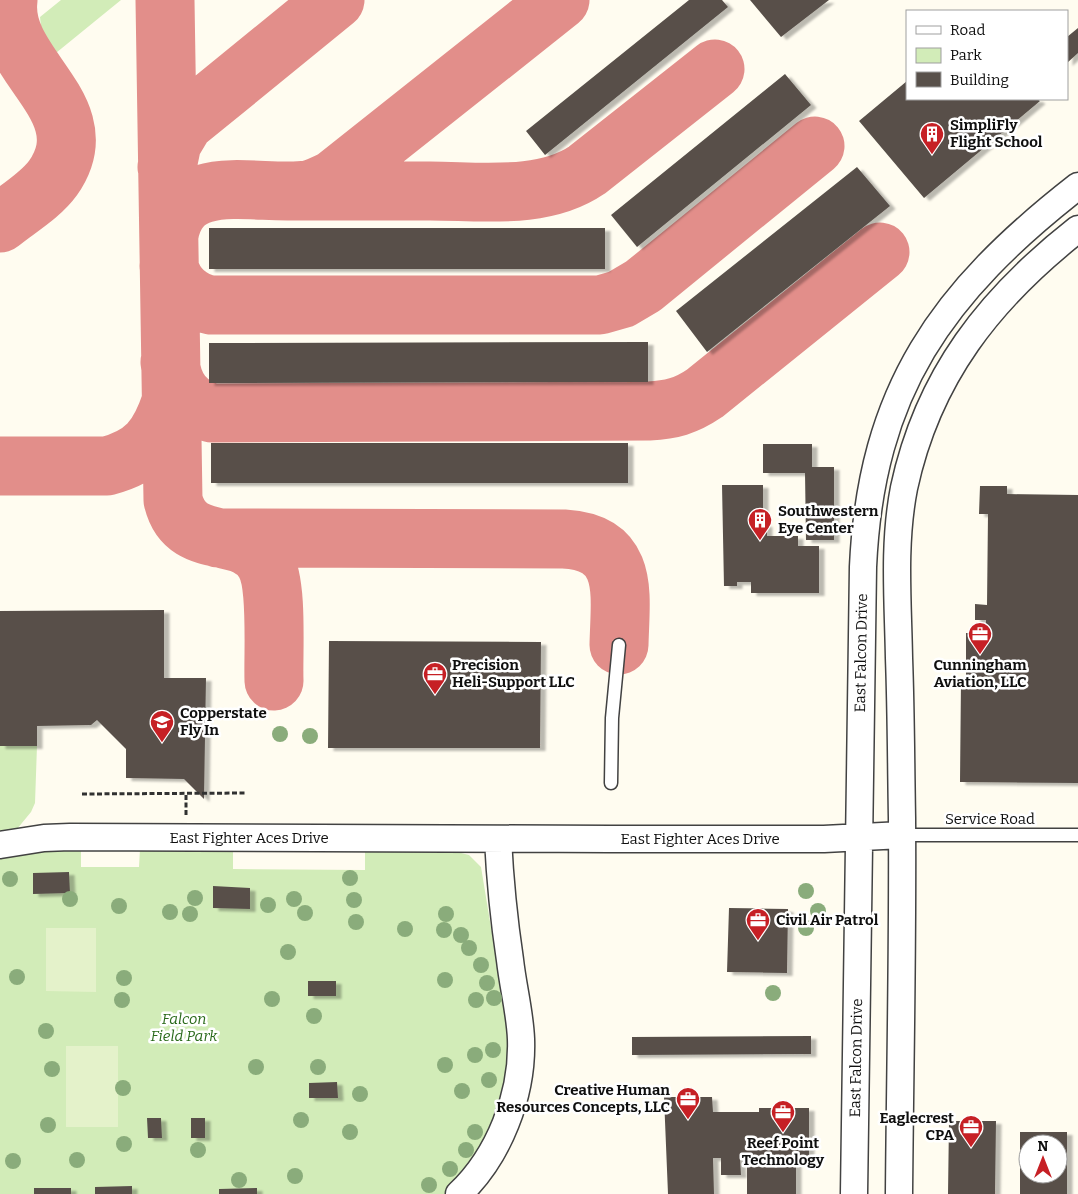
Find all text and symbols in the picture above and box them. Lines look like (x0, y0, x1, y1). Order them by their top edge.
legend (906, 10, 1068, 100)
text: Road (950, 21, 985, 39)
text: Park (950, 46, 982, 64)
text: Building (950, 71, 1009, 89)
place label: SimpliFly Flight School (950, 116, 1043, 151)
building icon: SimpliFly Flight School (919, 121, 945, 155)
place label: Southwestern Eye Center (778, 502, 879, 537)
building icon: Southwestern Eye Center (747, 507, 773, 541)
street label: East Falcon Drive (851, 593, 871, 713)
office icon: Cunningham Aviation, LLC (967, 621, 993, 655)
place label: Precision Heli-Support LLC (452, 656, 575, 691)
place label: Cunningham Aviation, LLC (933, 656, 1027, 691)
office icon: Precision Heli-Support LLC (422, 661, 448, 695)
place label: Copperstate Fly In (180, 704, 267, 739)
school or university icon: Copperstate Fly In (149, 709, 175, 743)
street label: Service Road (945, 810, 1035, 828)
street label: East Fighter Aces Drive (169, 829, 329, 847)
street label: East Fighter Aces Drive (620, 830, 780, 848)
office icon: Civil Air Patrol (745, 907, 771, 941)
place label: Civil Air Patrol (776, 911, 879, 929)
street label: East Falcon Drive (846, 998, 866, 1118)
park label: Falcon Field Park (151, 1010, 218, 1045)
place label: Creative Human Resources Concepts, LLC (496, 1081, 670, 1116)
office icon: Creative Human Resources Concepts, LLC (675, 1086, 701, 1120)
office icon: Reef Point Technology (770, 1099, 796, 1133)
place label: Eaglecrest CPA (879, 1109, 954, 1144)
office icon: Eaglecrest CPA (958, 1114, 984, 1148)
place label: Reef Point Technology (742, 1134, 825, 1169)
north arrow (1018, 1134, 1068, 1184)
text: N (1038, 1138, 1049, 1155)

